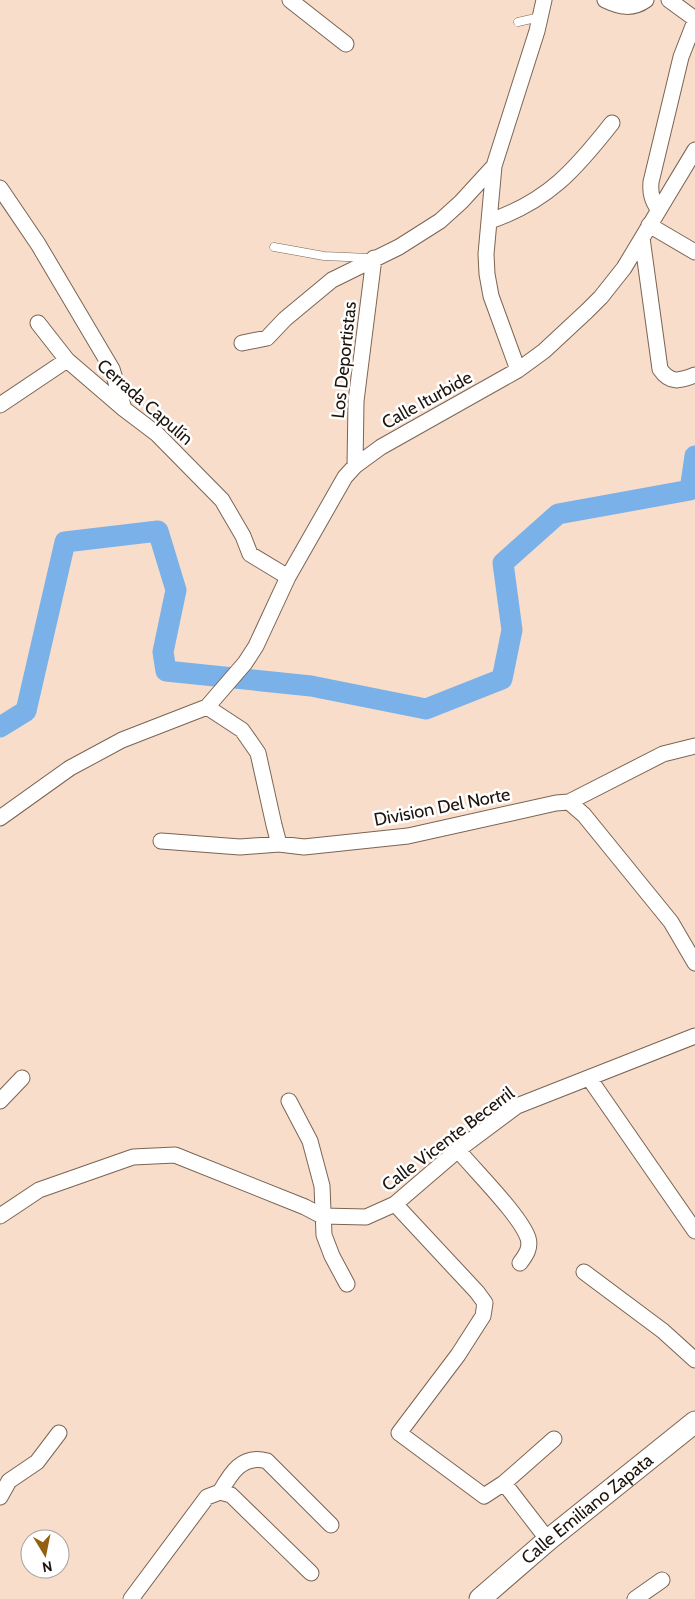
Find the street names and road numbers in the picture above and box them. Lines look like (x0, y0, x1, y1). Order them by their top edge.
street label: Los Deportistas (327, 300, 361, 420)
street label: Cerrada Capulín (93, 354, 197, 450)
street label: Calle Iturbide (378, 366, 476, 434)
street label: Division Del Norte (372, 783, 512, 831)
street label: Calle Vicente Becerril (377, 1082, 519, 1196)
street label: Calle Emiliano Zapata (517, 1449, 658, 1569)

